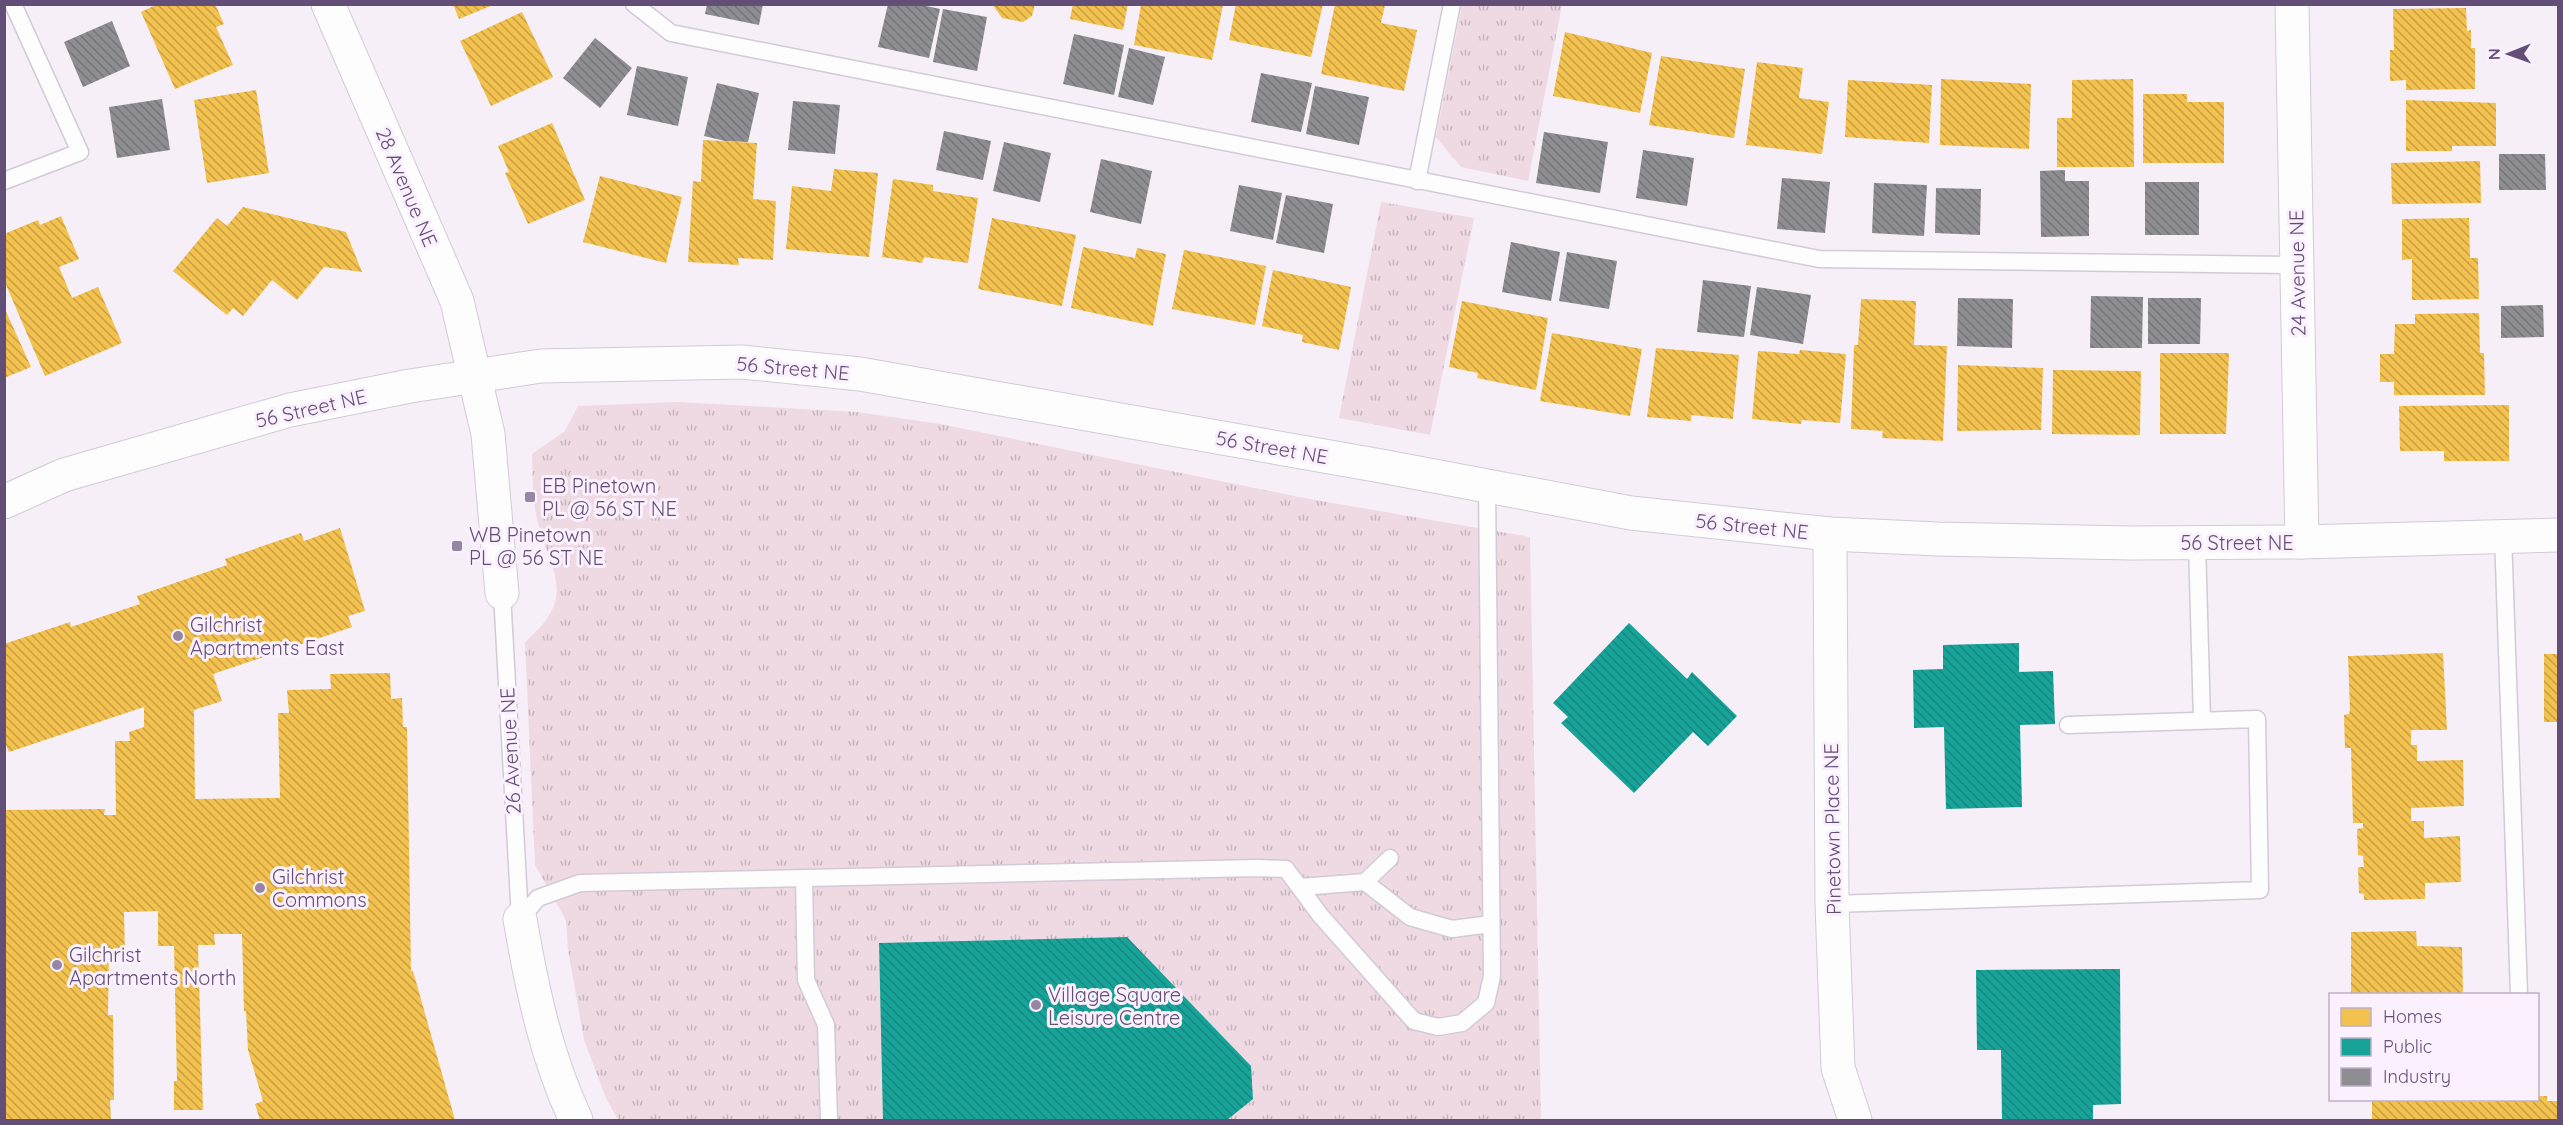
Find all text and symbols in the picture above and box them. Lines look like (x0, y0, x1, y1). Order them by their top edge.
north arrow (2479, 24, 2539, 84)
text: N (2484, 48, 2504, 60)
street label: 28 Avenue NE (371, 124, 443, 250)
street label: 24 Avenue NE (2283, 210, 2311, 336)
street label: 56 Street NE (736, 351, 850, 385)
street label: 56 Street NE (253, 383, 369, 433)
street label: 56 Street NE (1214, 425, 1330, 469)
place label: EB Pinetown PL @ 56 ST NE (542, 473, 677, 521)
marker: EB Pinetown PL @ 56 ST NE (523, 490, 537, 504)
street label: 56 Street NE (1694, 508, 1810, 544)
place label: WB Pinetown PL @ 56 ST NE (469, 522, 604, 570)
street label: 56 Street NE (2180, 530, 2294, 555)
marker: WB Pinetown PL @ 56 ST NE (450, 539, 464, 553)
place label: Gilchrist Apartments East (190, 612, 345, 660)
marker: Gilchrist Apartments East (171, 629, 185, 643)
street label: 26 Avenue NE (494, 687, 526, 815)
street label: Pinetown Place NE (1818, 743, 1846, 915)
place label: Gilchrist Commons (272, 864, 367, 912)
marker: Gilchrist Commons (253, 881, 267, 895)
place label: Gilchrist Apartments North (69, 942, 236, 990)
marker: Gilchrist Apartments North (50, 958, 64, 972)
place label: Village Square Leisure Centre (1048, 982, 1181, 1030)
legend (2329, 993, 2539, 1101)
marker: Village Square Leisure Centre (1029, 998, 1043, 1012)
text: Homes (2383, 1005, 2442, 1028)
text: Public (2383, 1035, 2432, 1058)
text: Industry (2383, 1065, 2451, 1088)

